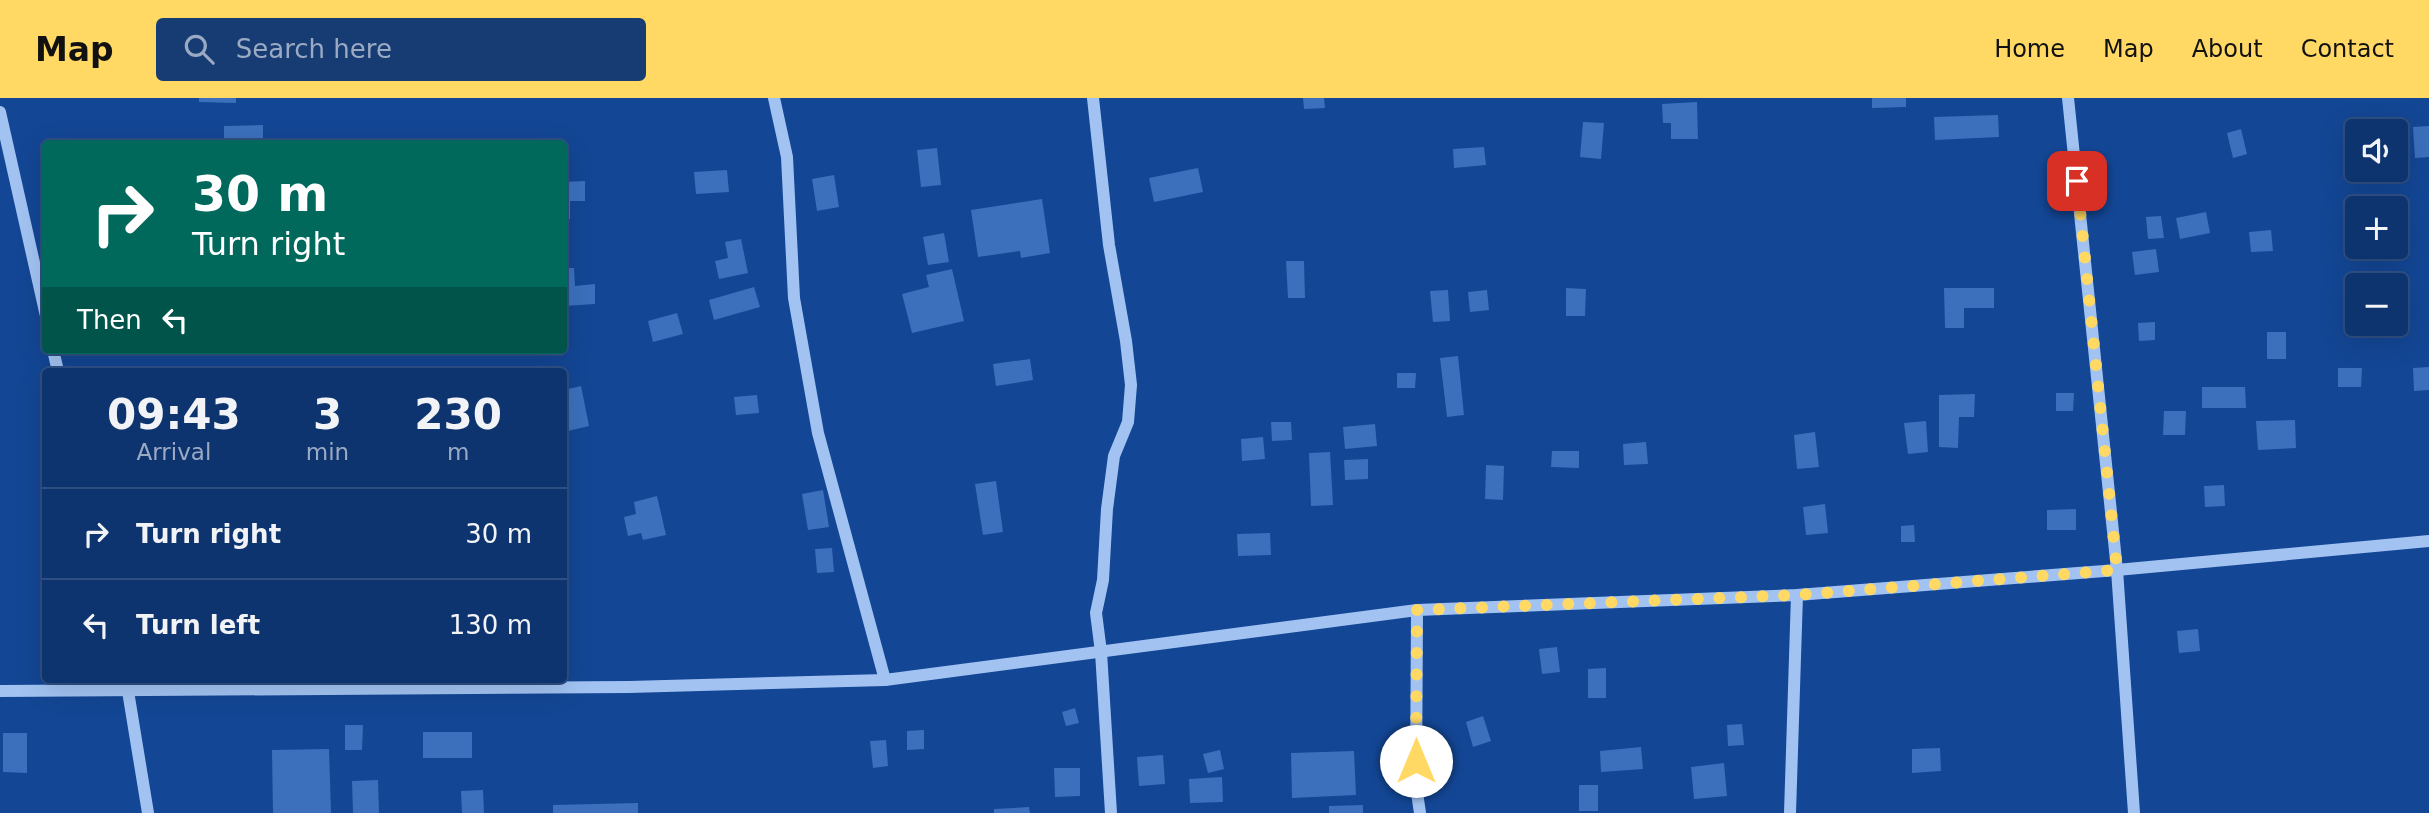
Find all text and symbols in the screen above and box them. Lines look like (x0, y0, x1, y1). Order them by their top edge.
search box (156, 18, 646, 81)
text: Map (35, 30, 114, 69)
icon: search (180, 30, 218, 68)
text: Search here (236, 34, 392, 64)
text: Home (1994, 35, 2065, 63)
text: Map (2103, 35, 2154, 63)
text: About (2192, 35, 2263, 63)
text: Contact (2301, 35, 2394, 63)
map controls (2345, 119, 2408, 336)
button: sound (2345, 119, 2408, 182)
pin (2047, 151, 2107, 211)
icon: arrive (2058, 162, 2096, 200)
text: 30 m (192, 166, 328, 223)
icon: right (77, 168, 168, 259)
button: + (2345, 196, 2408, 259)
text: Turn right (192, 225, 345, 263)
button: − (2345, 273, 2408, 336)
icon: left (156, 301, 194, 339)
text: Then (77, 305, 142, 335)
text: 09:43 (107, 390, 241, 439)
text: 3 (313, 390, 342, 439)
text: 230 (414, 390, 502, 439)
text: Arrival (137, 439, 211, 465)
text: min (306, 439, 349, 465)
text: m (447, 439, 469, 465)
icon: right (77, 515, 115, 553)
text: Turn right (136, 519, 281, 549)
text: 30 m (465, 519, 532, 549)
icon: left (77, 606, 115, 644)
text: Turn left (136, 610, 260, 640)
text: 130 m (449, 610, 532, 640)
position arrow (1379, 724, 1453, 798)

